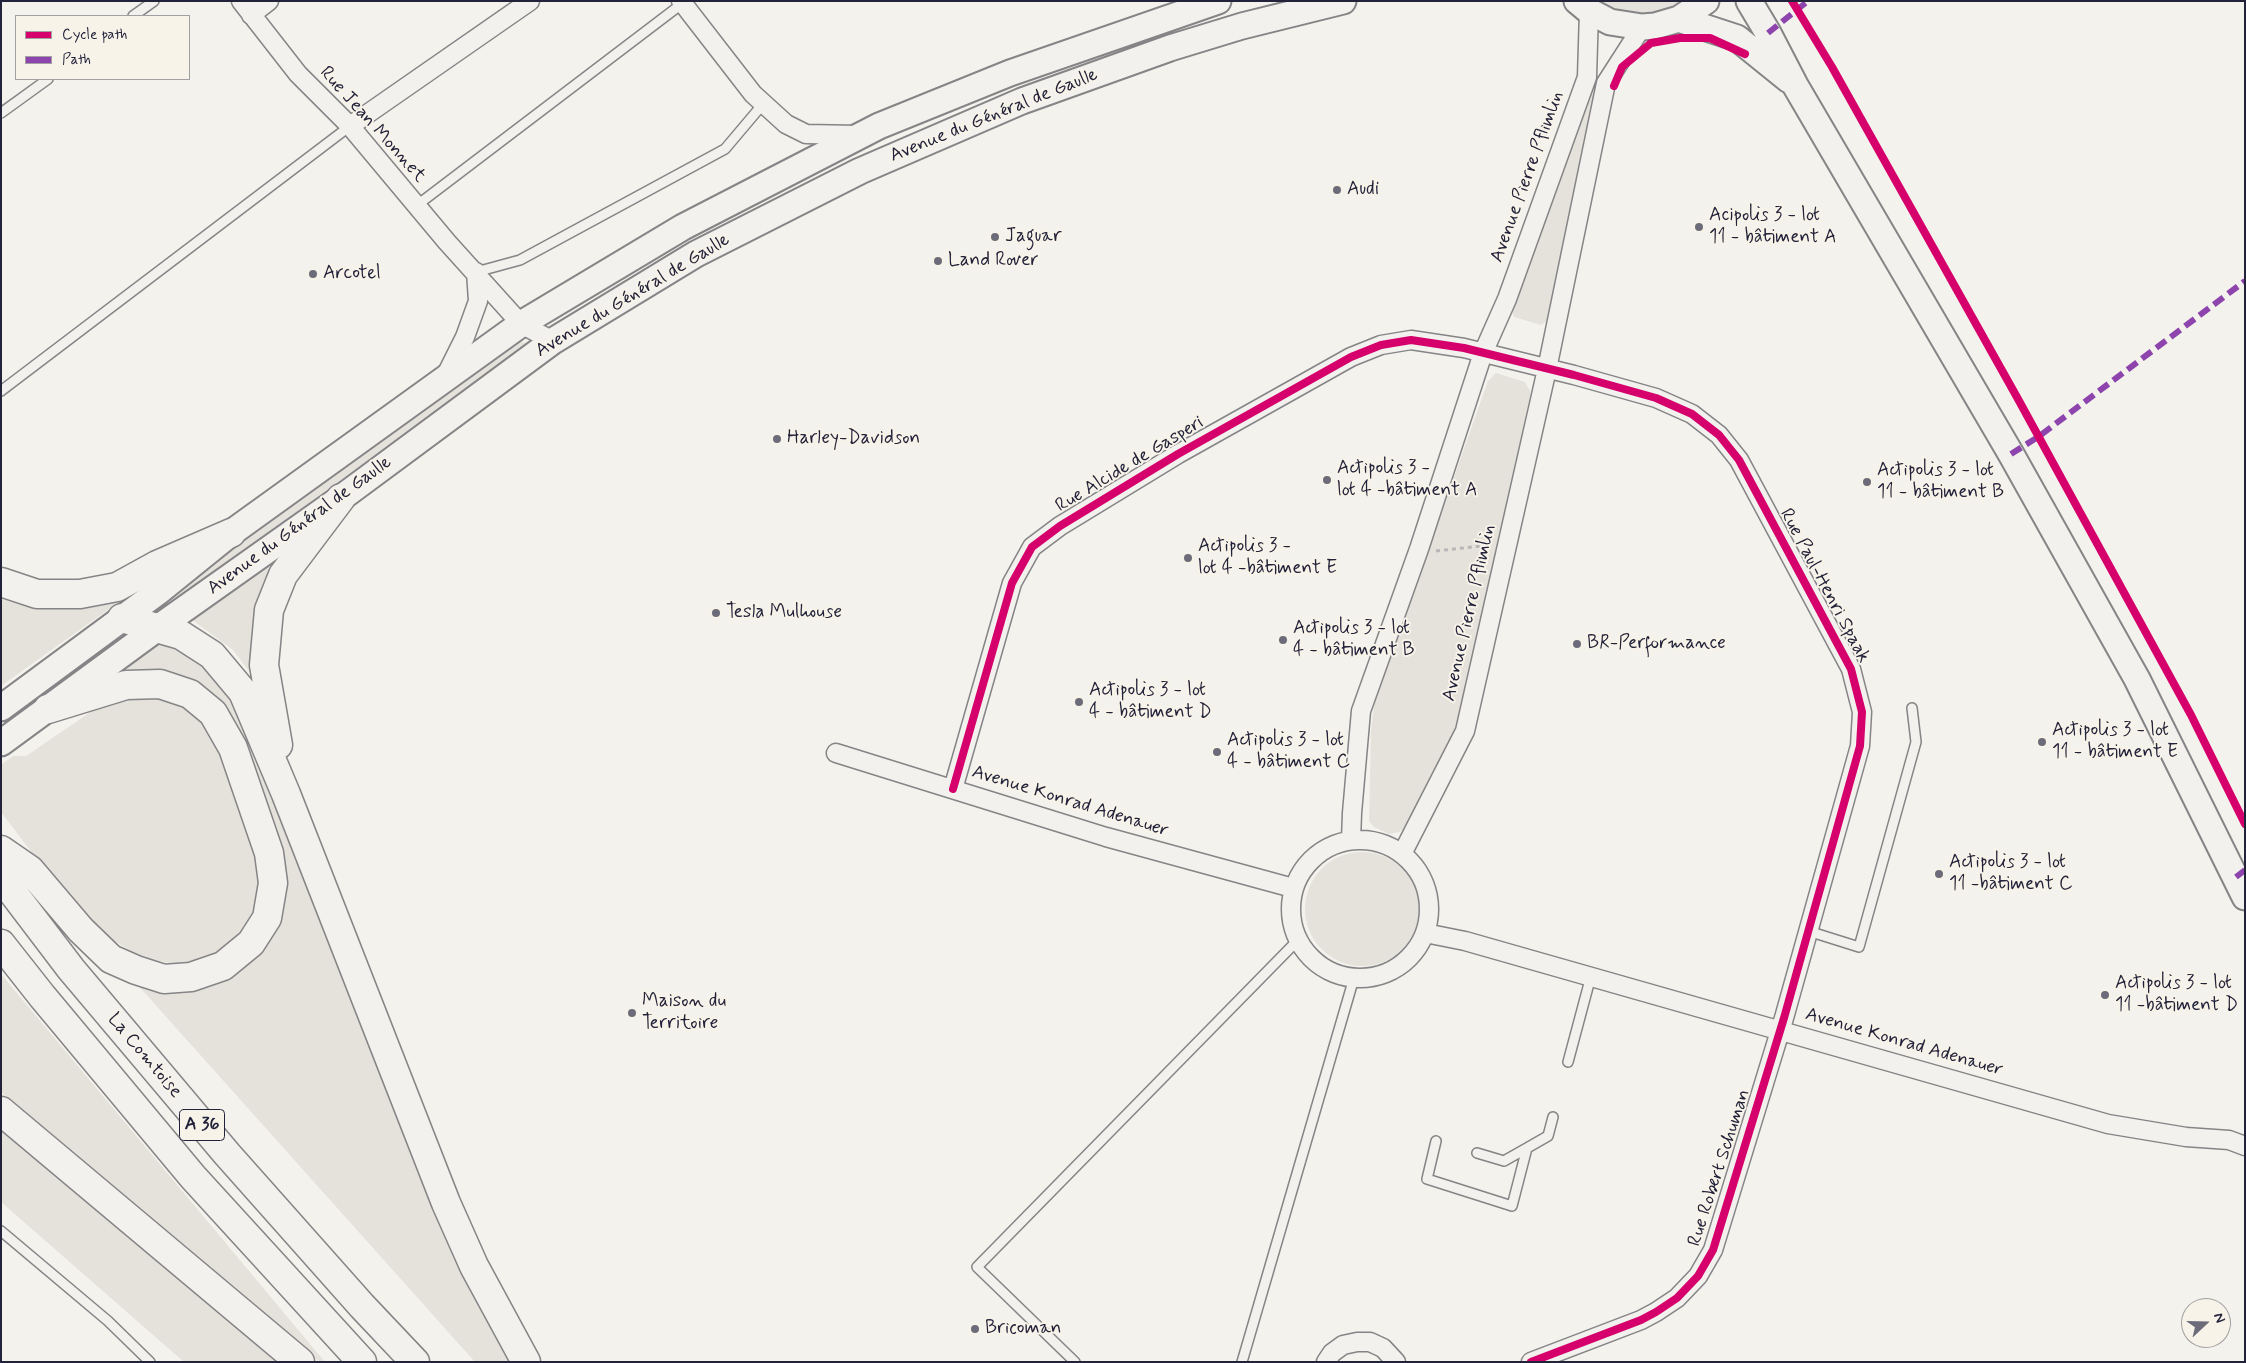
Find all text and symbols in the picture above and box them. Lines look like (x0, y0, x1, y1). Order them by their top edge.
legend (15, 15, 190, 80)
text: Cycle path (62, 25, 127, 45)
text: Path (62, 50, 91, 70)
street label: Rue Jean Monnet (314, 62, 430, 188)
street label: Avenue du Général de Gaulle (887, 64, 1101, 168)
street label: Avenue Pierre Pflimlin (1486, 88, 1570, 266)
place label: Audi (1347, 179, 1379, 201)
marker: Audi (1331, 184, 1343, 196)
place label: Acipolis 3 - lot 11 - bâtiment A (1709, 205, 1837, 249)
marker: Acipolis 3 - lot 11 - bâtiment A (1693, 221, 1705, 233)
place label: Jaguar (1005, 226, 1062, 248)
street label: Avenue du Général de Gaulle (532, 229, 734, 363)
marker: Jaguar (989, 231, 1001, 243)
place label: Land Rover (948, 250, 1038, 272)
marker: Land Rover (932, 255, 944, 267)
place label: Arcotel (323, 263, 381, 285)
marker: Arcotel (307, 268, 319, 280)
street label: Rue Alcide de Gasperi (1052, 412, 1208, 518)
place label: Harley-Davidson (787, 428, 920, 450)
marker: Harley-Davidson (771, 433, 783, 445)
street label: Avenue du Général de Gaulle (203, 451, 397, 601)
place label: Actipolis 3 - lot 4 -bâtiment A (1337, 458, 1478, 502)
place label: Actipolis 3 - lot 11 - bâtiment B (1877, 460, 2004, 504)
marker: Actipolis 3 - lot 4 -bâtiment A (1321, 474, 1333, 486)
marker: Actipolis 3 - lot 11 - bâtiment B (1861, 476, 1873, 488)
street label: Rue Paul-Henri Spaak (1774, 505, 1874, 667)
street label: Avenue Pierre Pflimlin (1439, 522, 1501, 704)
place label: Actipolis 3 - lot 4 -bâtiment E (1198, 536, 1337, 580)
marker: Actipolis 3 - lot 4 -bâtiment E (1182, 552, 1194, 564)
place label: Tesla Mulhouse (726, 602, 842, 624)
marker: Tesla Mulhouse (710, 607, 722, 619)
place label: Actipolis 3 - lot 4 - bâtiment B (1293, 618, 1415, 662)
place label: BR-Performance (1587, 633, 1726, 655)
marker: Actipolis 3 - lot 4 - bâtiment B (1277, 634, 1289, 646)
marker: BR-Performance (1571, 638, 1583, 650)
place label: Actipolis 3 - lot 4 - bâtiment D (1089, 680, 1212, 724)
marker: Actipolis 3 - lot 4 - bâtiment D (1073, 696, 1085, 708)
place label: Actipolis 3 - lot 11 - bâtiment E (2052, 720, 2178, 764)
place label: Actipolis 3 - lot 4 - bâtiment C (1227, 730, 1350, 774)
marker: Actipolis 3 - lot 11 - bâtiment E (2036, 736, 2048, 748)
marker: Actipolis 3 - lot 4 - bâtiment C (1211, 746, 1223, 758)
street label: Avenue Konrad Adenauer (969, 761, 1171, 843)
place label: Actipolis 3 - lot 11 -bâtiment C (1949, 852, 2072, 896)
marker: Actipolis 3 - lot 11 -bâtiment C (1933, 868, 1945, 880)
place label: Actipolis 3 - lot 11 -bâtiment D (2115, 973, 2238, 1017)
marker: Actipolis 3 - lot 11 -bâtiment D (2099, 989, 2111, 1001)
place label: Maison du Territoire (642, 991, 726, 1035)
street label: Avenue Konrad Adenauer (1802, 1004, 2006, 1082)
marker: Maison du Territoire (626, 1007, 638, 1019)
street label: La Comtoise (102, 1009, 186, 1103)
street label: Rue Robert Schuman (1684, 1087, 1756, 1249)
road number: A 36 (180, 1110, 224, 1140)
north arrow (2181, 1298, 2231, 1348)
text: N (2209, 1310, 2229, 1326)
place label: Bricoman (985, 1318, 1062, 1340)
marker: Bricoman (969, 1323, 981, 1335)

